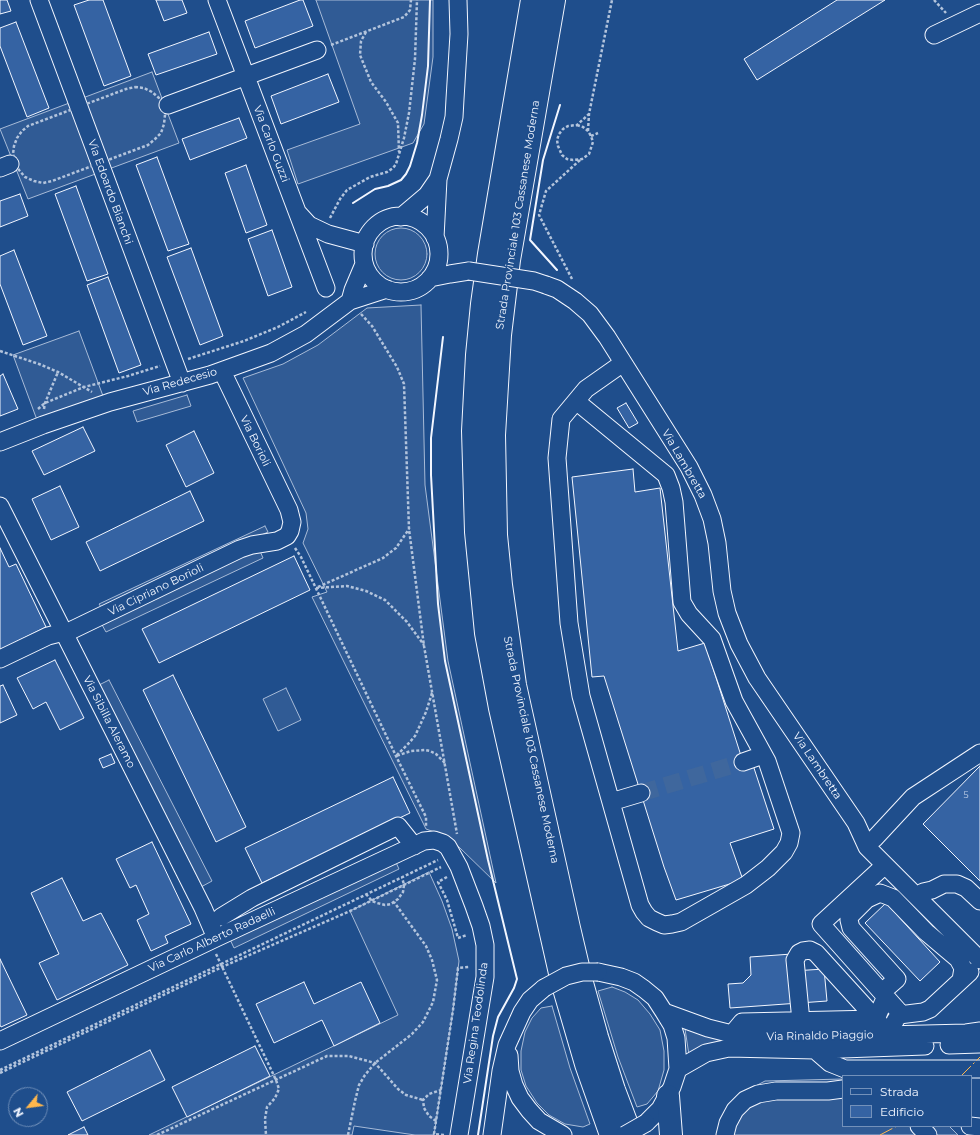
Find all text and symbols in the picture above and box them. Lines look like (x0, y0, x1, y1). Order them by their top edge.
street label: Strada Provinciale 103 Cassanese Moderna (493, 99, 543, 331)
street label: Via Carlo Guzzi (250, 104, 292, 184)
street label: Via Edoardo Bianchi (85, 138, 135, 246)
street label: Via Redecesio (141, 365, 219, 399)
street label: Via Borioli (237, 413, 273, 469)
street label: Via Lambretta (659, 427, 709, 501)
street label: Via Cipriano Borioli (106, 561, 206, 619)
street label: Strada Provinciale 103 Cassanese Moderna (500, 635, 562, 865)
street label: Via Sibilla Aleramo (80, 674, 138, 770)
street label: Via Lambretta (790, 730, 844, 802)
house number: 5 (963, 790, 969, 800)
street label: Via Carlo Alberto Radaelli (146, 905, 278, 975)
street label: Via Regina Teodolinda (461, 961, 491, 1085)
street label: Via Rinaldo Piaggio (766, 1028, 874, 1044)
legend (842, 1075, 972, 1127)
text: Strada (880, 1084, 919, 1099)
north arrow (8, 1087, 48, 1127)
text: Edificio (880, 1104, 924, 1119)
text: N (10, 1105, 27, 1120)

